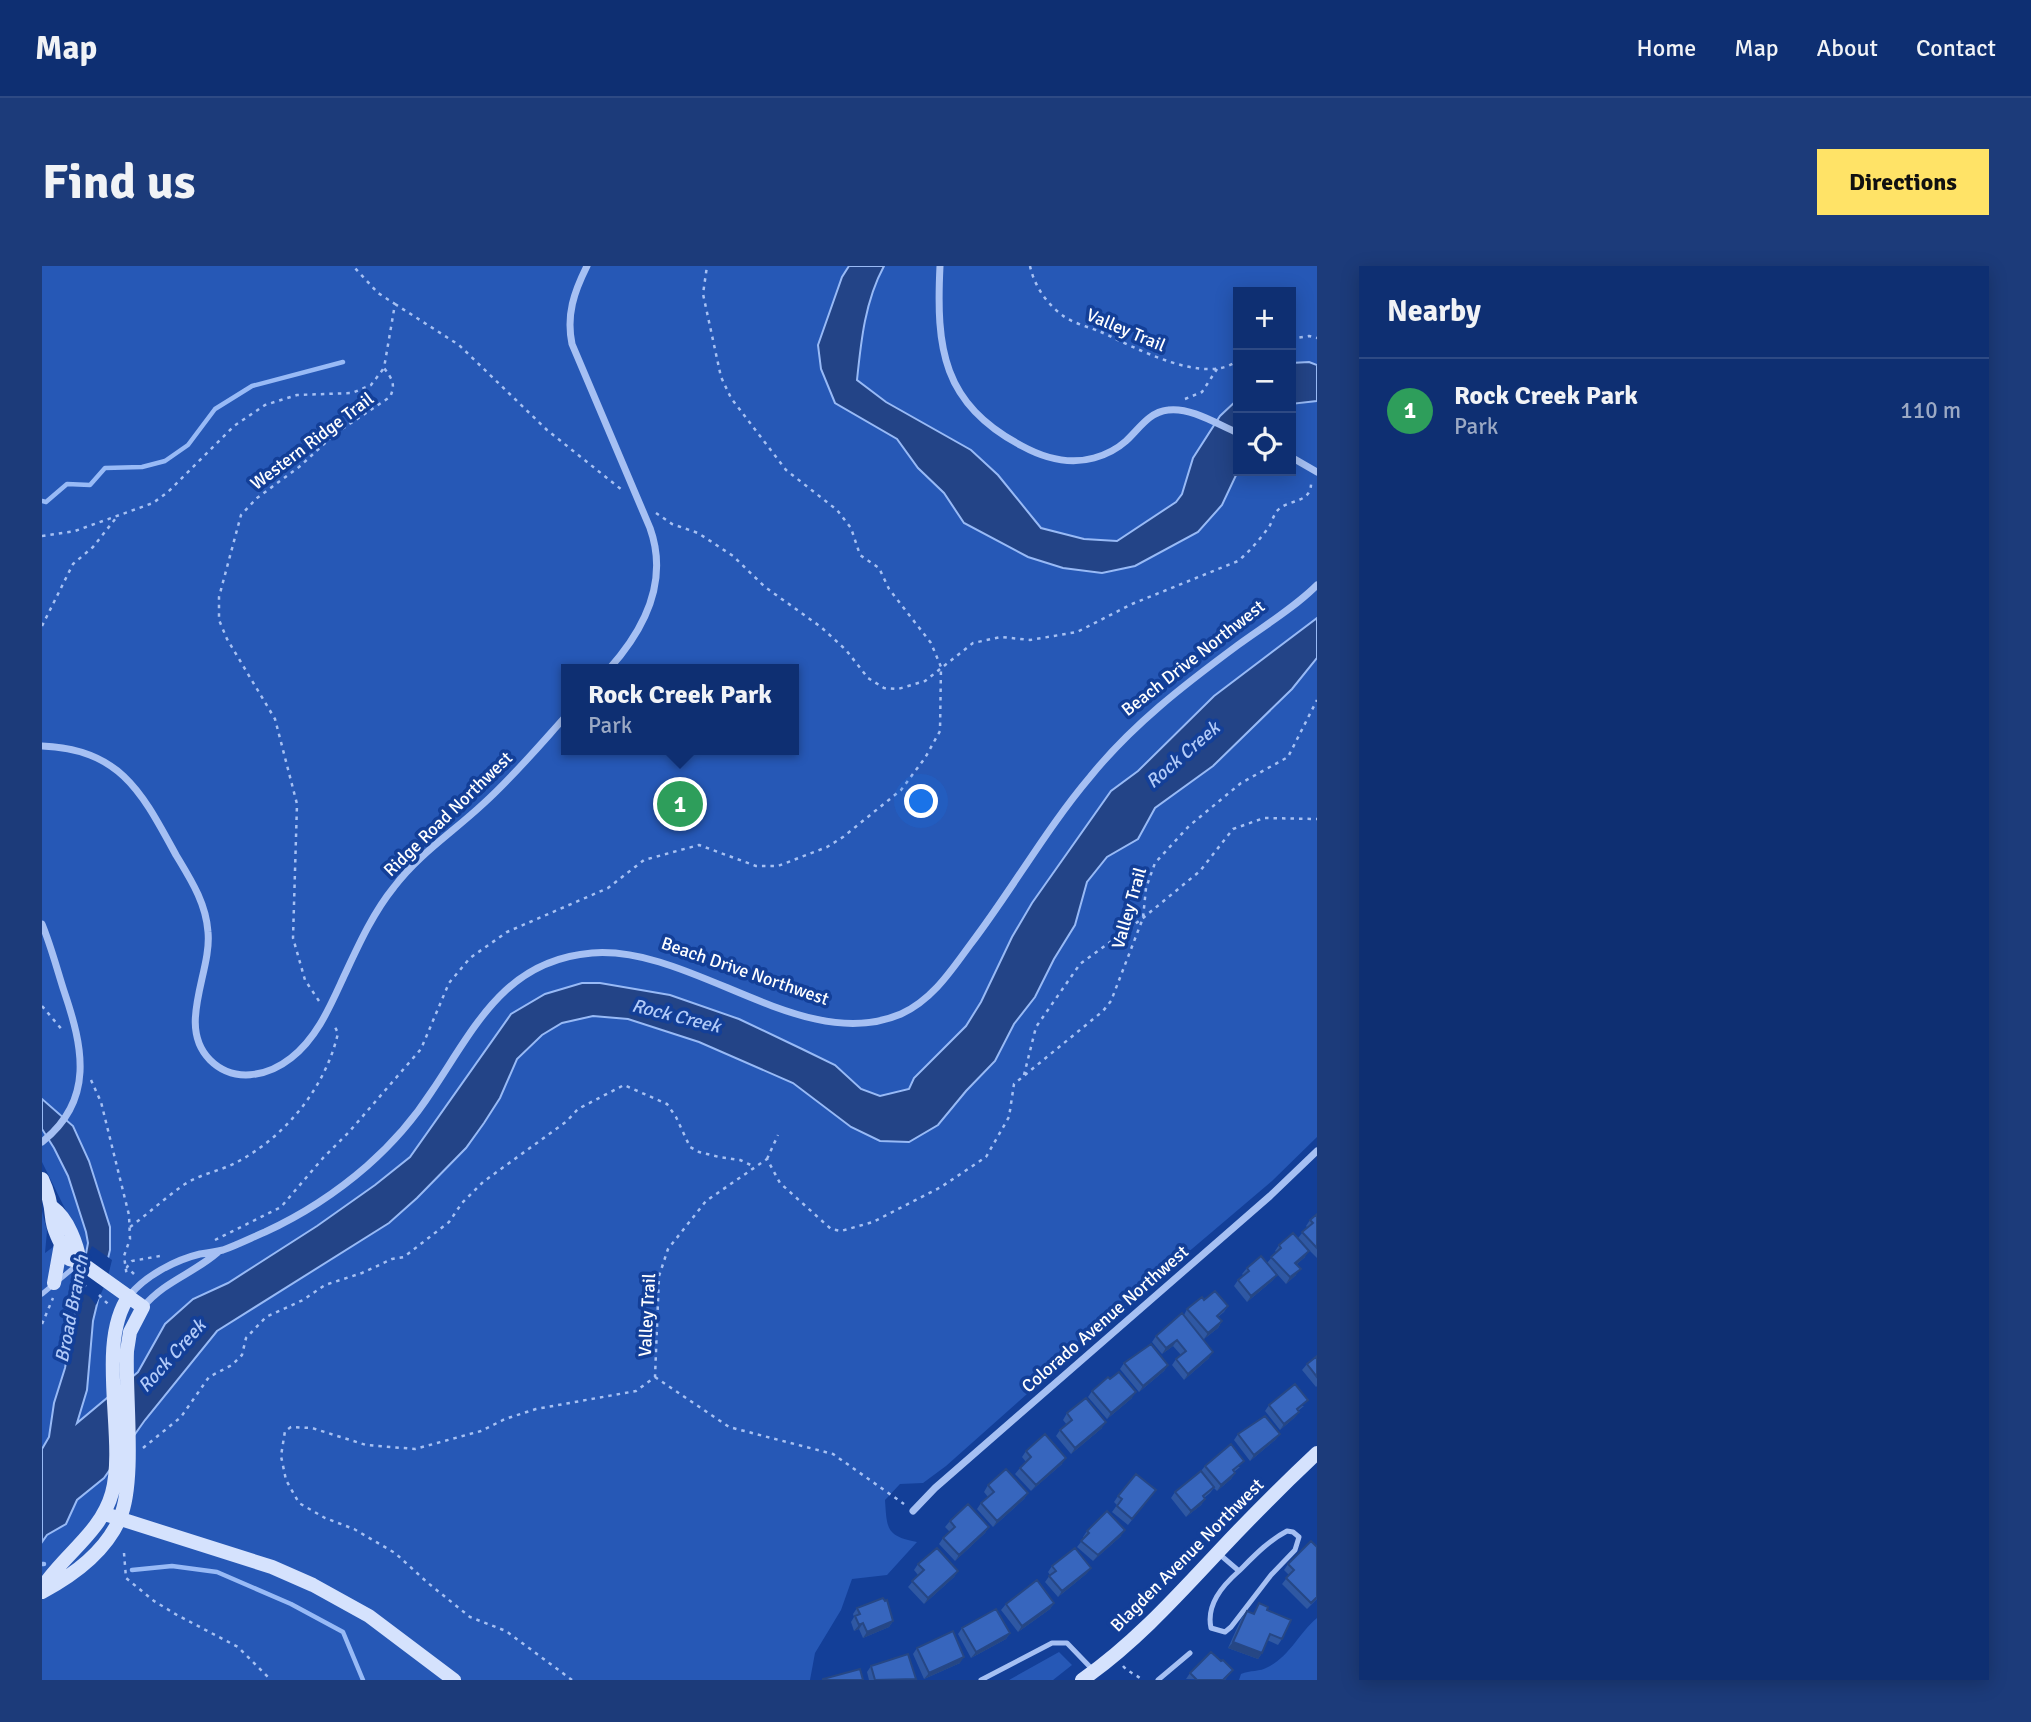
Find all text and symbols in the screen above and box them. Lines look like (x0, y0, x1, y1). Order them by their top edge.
text: Map (35, 28, 97, 69)
text: Home (1636, 33, 1696, 63)
text: Map (1734, 33, 1779, 63)
text: About (1817, 33, 1878, 63)
text: Contact (1916, 33, 1996, 63)
button: Directions (1817, 149, 1989, 215)
text: Find us (42, 152, 195, 212)
map controls (1233, 287, 1296, 476)
button: + (1233, 287, 1296, 350)
text: Nearby (1387, 293, 1481, 330)
street label: Valley Trail (1083, 303, 1169, 357)
button: − (1233, 350, 1296, 413)
text: Rock Creek Park (1454, 380, 1638, 412)
street label: Western Ridge Trail (246, 388, 378, 494)
text: 1 (1404, 396, 1416, 425)
text: 110 m (1900, 396, 1961, 425)
text: Park (1454, 412, 1498, 441)
button: locate (1233, 413, 1296, 476)
street label: Beach Drive Northwest (1117, 595, 1269, 721)
popup (561, 664, 799, 755)
text: Rock Creek Park (588, 679, 772, 711)
text: Park (588, 711, 632, 740)
water label: Rock Creek (1141, 715, 1226, 794)
street label: Ridge Road Northwest (379, 747, 517, 881)
pin: 1 (657, 778, 703, 830)
your location (904, 784, 938, 818)
street label: Valley Trail (1107, 865, 1151, 951)
street label: Beach Drive Northwest (658, 932, 832, 1010)
water label: Rock Creek (629, 993, 724, 1039)
street label: Colorado Avenue Northwest (1017, 1241, 1193, 1397)
water label: Broad Branch (50, 1253, 94, 1365)
street label: Valley Trail (634, 1273, 660, 1357)
water label: Rock Creek (133, 1313, 212, 1398)
street label: Blagden Avenue Northwest (1106, 1474, 1268, 1636)

